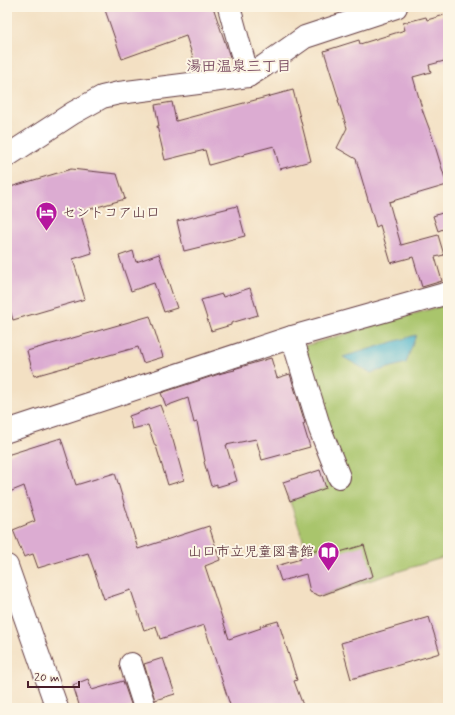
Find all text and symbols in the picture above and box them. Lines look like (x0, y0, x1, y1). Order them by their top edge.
district label: 湯田温泉三丁目 (186, 57, 292, 77)
hotel icon: セントコア山口 (33, 200, 59, 233)
place label: セントコア山口 (62, 204, 160, 222)
library icon: 山口市立児童図書館 (316, 539, 342, 572)
place label: 山口市立児童図書館 (188, 543, 314, 561)
scale bar (28, 663, 79, 689)
text: 20 m (34, 670, 60, 686)

